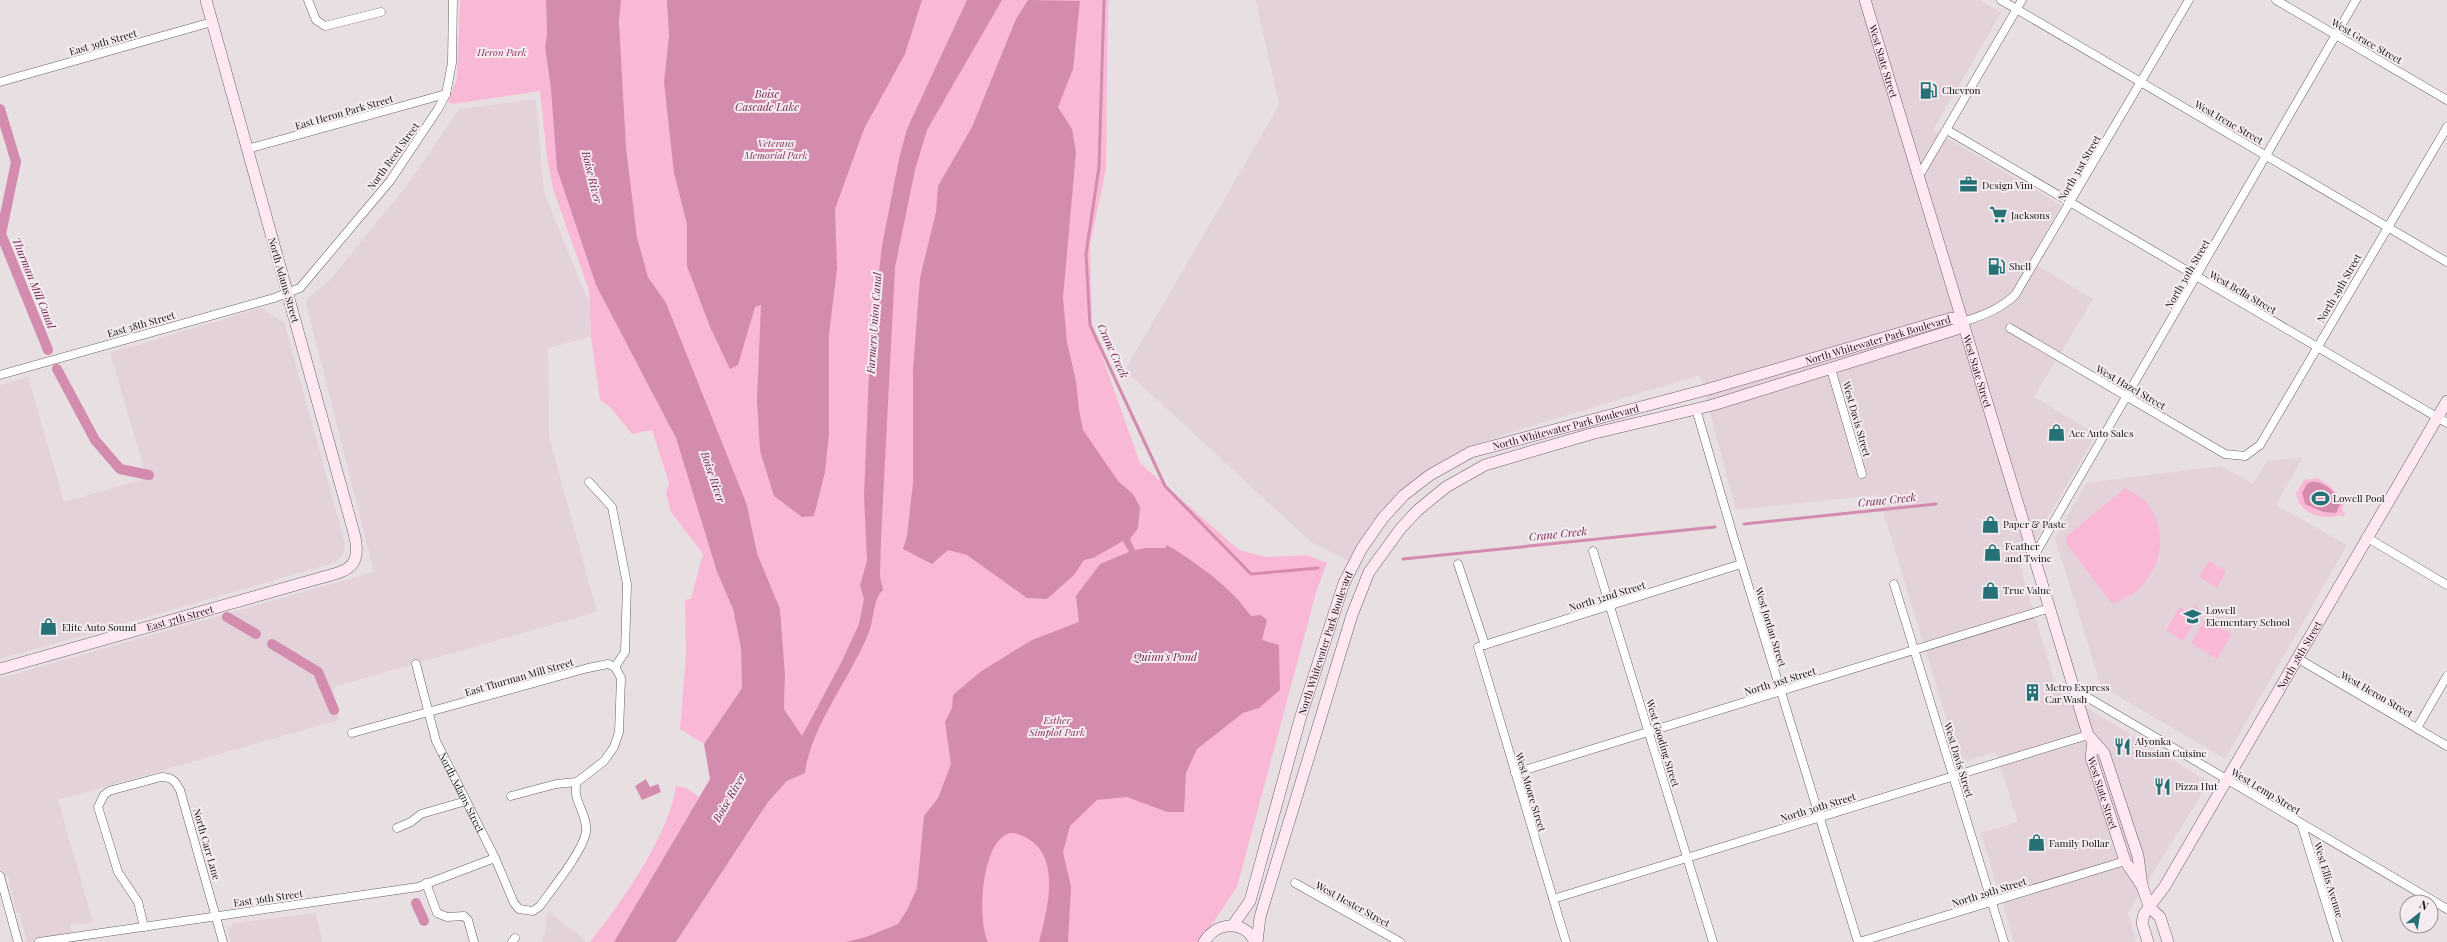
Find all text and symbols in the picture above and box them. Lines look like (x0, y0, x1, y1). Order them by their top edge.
street label: West Grace Street (2328, 15, 2405, 67)
street label: West State Street (1866, 22, 1901, 100)
street label: East 39th Street (68, 26, 139, 58)
park label: Heron Park (476, 45, 527, 59)
fuel station icon: Chevron (1919, 80, 1939, 100)
place label: Chevron (1942, 83, 1980, 97)
water label: Boise Cascade Lake (735, 86, 799, 114)
street label: East Heron Park Street (293, 91, 395, 133)
street label: West Irene Street (2191, 96, 2266, 147)
street label: North Reed Street (364, 119, 423, 193)
street label: North 31st Street (2054, 132, 2104, 204)
park label: Veterans Memorial Park (743, 136, 808, 162)
water label: Boise River (579, 148, 606, 205)
office icon: Design Vim (1959, 175, 1979, 195)
place label: Design Vim (1982, 178, 2033, 192)
supermarket icon: Jacksons (1988, 205, 2008, 225)
place label: Jacksons (2010, 208, 2050, 222)
water label: Thurman Mill Canal (9, 235, 60, 332)
street label: North Adams Street (265, 236, 303, 325)
street label: North 30th Street (2161, 236, 2213, 311)
street label: North 29th Street (2314, 251, 2365, 325)
fuel station icon: Shell (1986, 256, 2006, 276)
place label: Shell (2009, 259, 2031, 273)
street label: West Bella Street (2206, 267, 2279, 317)
water label: Farmers Union Canal (862, 271, 885, 375)
street label: East 38th Street (105, 308, 177, 340)
street label: North Whitewater Park Boulevard (1803, 312, 1952, 368)
water label: Crane Creek (1094, 321, 1133, 381)
street label: West State Street (1960, 332, 1995, 410)
street label: West Hazel Street (2093, 361, 2169, 413)
street label: West Davis Street (1839, 379, 1875, 459)
street label: North Whitewater Park Boulevard (1491, 401, 1641, 453)
shop icon: Ace Auto Sales (2046, 423, 2066, 443)
place label: Ace Auto Sales (2068, 426, 2133, 440)
water label: Boise River (697, 448, 729, 505)
sports icon: Lowell Pool (2310, 488, 2330, 508)
water label: Crane Creek (1857, 489, 1917, 510)
place label: Lowell Pool (2333, 491, 2385, 505)
shop icon: Paper & Paste (1980, 514, 2000, 534)
place label: Paper & Paste (2003, 517, 2066, 531)
water label: Crane Creek (1528, 523, 1588, 544)
place label: Feather and Twine (2005, 539, 2052, 565)
shop icon: Feather and Twine (1982, 542, 2002, 562)
street label: North Whitewater Park Boulevard (1295, 569, 1356, 717)
street label: North 32nd Street (1567, 578, 1647, 614)
shop icon: True Value (1980, 580, 2000, 600)
place label: True Value (2003, 583, 2051, 597)
street label: West Jordan Street (1752, 584, 1790, 669)
street label: East 37th Street (145, 602, 215, 634)
place label: Lowell Elementary School (2206, 603, 2290, 629)
school or university icon: Lowell Elementary School (2183, 606, 2203, 626)
shop icon: Elite Auto Sound (39, 617, 59, 637)
street label: North 28th Street (2274, 618, 2325, 692)
place label: Elite Auto Sound (62, 620, 137, 634)
water label: Quinn's Pond (1132, 649, 1198, 664)
street label: East Thurman Mill Street (463, 655, 575, 699)
street label: North 31st Street (1743, 663, 1818, 699)
street label: West Heron Street (2337, 667, 2416, 721)
place label: Metro Express Car Wash (2045, 680, 2110, 706)
building icon: Metro Express Car Wash (2022, 683, 2042, 703)
street label: West Gooding Street (1643, 696, 1683, 789)
park label: Esther Simplot Park (1028, 713, 1085, 739)
street label: West Davis Street (1941, 720, 1977, 800)
place label: Alyonka Russian Cuisine (2134, 734, 2207, 760)
restaurant icon: Alyonka Russian Cuisine (2112, 737, 2132, 757)
street label: North Adams Street (436, 750, 488, 835)
street label: West Moore Street (1512, 750, 1550, 834)
street label: West State Street (2084, 754, 2121, 832)
street label: West Lemp Street (2228, 764, 2304, 818)
water label: Boise River (708, 771, 749, 825)
restaurant icon: Pizza Hut (2152, 776, 2172, 796)
place label: Pizza Hut (2175, 779, 2218, 793)
street label: North 30th Street (1779, 789, 1858, 825)
street label: North Carr Lane (190, 807, 224, 881)
shop icon: Family Dollar (2026, 833, 2046, 853)
place label: Family Dollar (2049, 836, 2110, 850)
street label: West Ellis Avenue (2311, 840, 2347, 919)
street label: North 29th Street (1950, 874, 2028, 910)
street label: West Hester Street (1312, 877, 1393, 930)
street label: East 36th Street (232, 886, 304, 910)
north arrow (2399, 894, 2439, 934)
text: N (2417, 896, 2431, 913)

